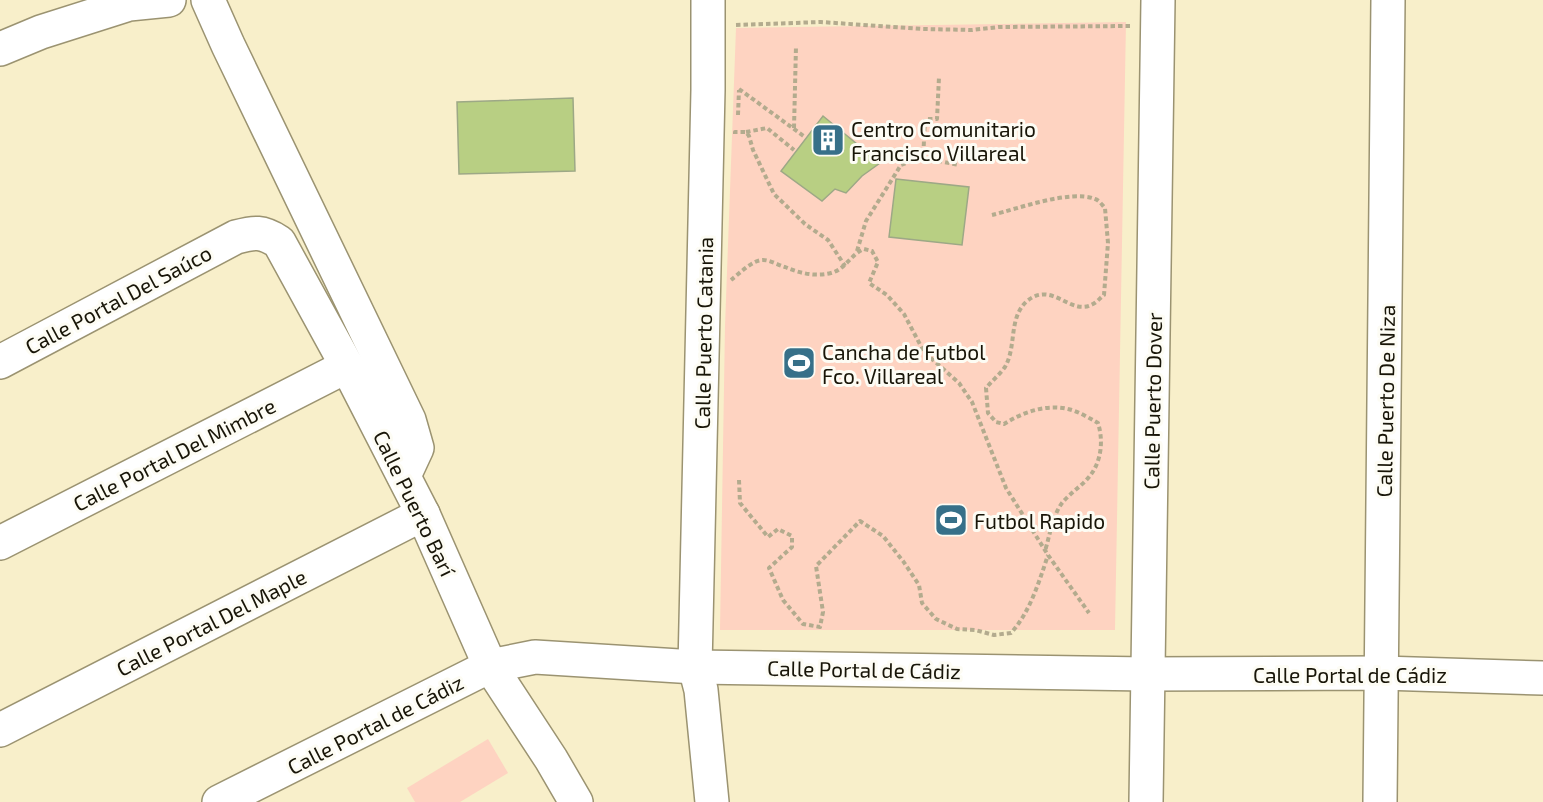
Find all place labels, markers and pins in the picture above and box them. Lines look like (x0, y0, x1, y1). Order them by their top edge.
place label: Centro Comunitario Francisco Villareal (851, 116, 1036, 165)
building icon: Centro Comunitario Francisco Villareal (810, 122, 846, 158)
place label: Cancha de Futbol Fco. Villareal (822, 339, 986, 388)
sports icon: Cancha de Futbol Fco. Villareal (781, 345, 817, 381)
sports icon: Futbol Rapido (933, 502, 969, 538)
place label: Futbol Rapido (974, 508, 1105, 533)

